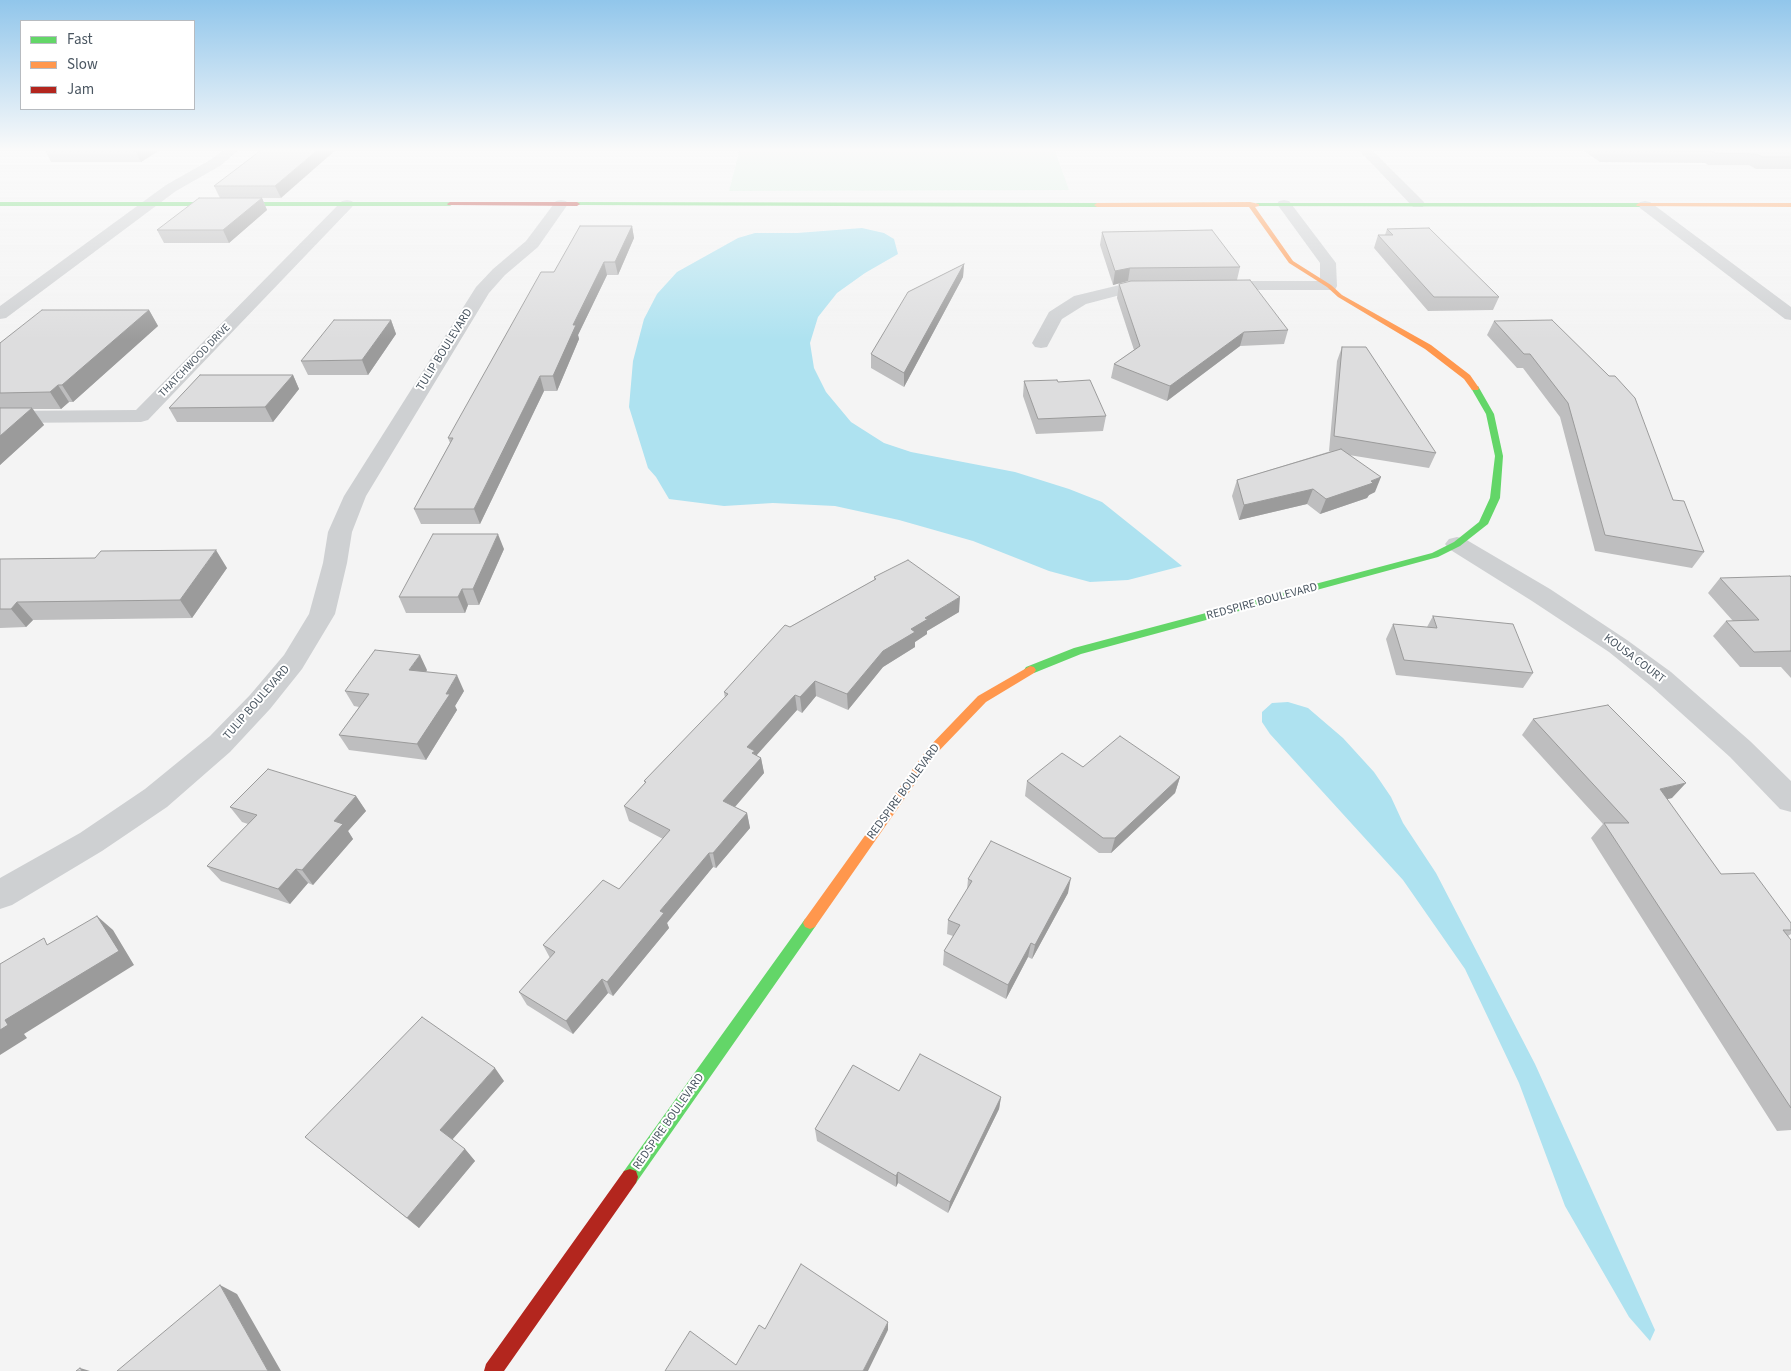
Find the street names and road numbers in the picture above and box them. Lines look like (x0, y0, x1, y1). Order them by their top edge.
street label: TULIP BOULEVARD (414, 306, 476, 394)
street label: THATCHWOOD DRIVE (157, 322, 233, 400)
street label: REDSPIRE BOULEVARD (1205, 580, 1319, 624)
street label: KOUSA COURT (1601, 631, 1667, 687)
street label: TULIP BOULEVARD (221, 663, 293, 743)
street label: REDSPIRE BOULEVARD (865, 742, 943, 842)
street label: REDSPIRE BOULEVARD (630, 1071, 708, 1173)

